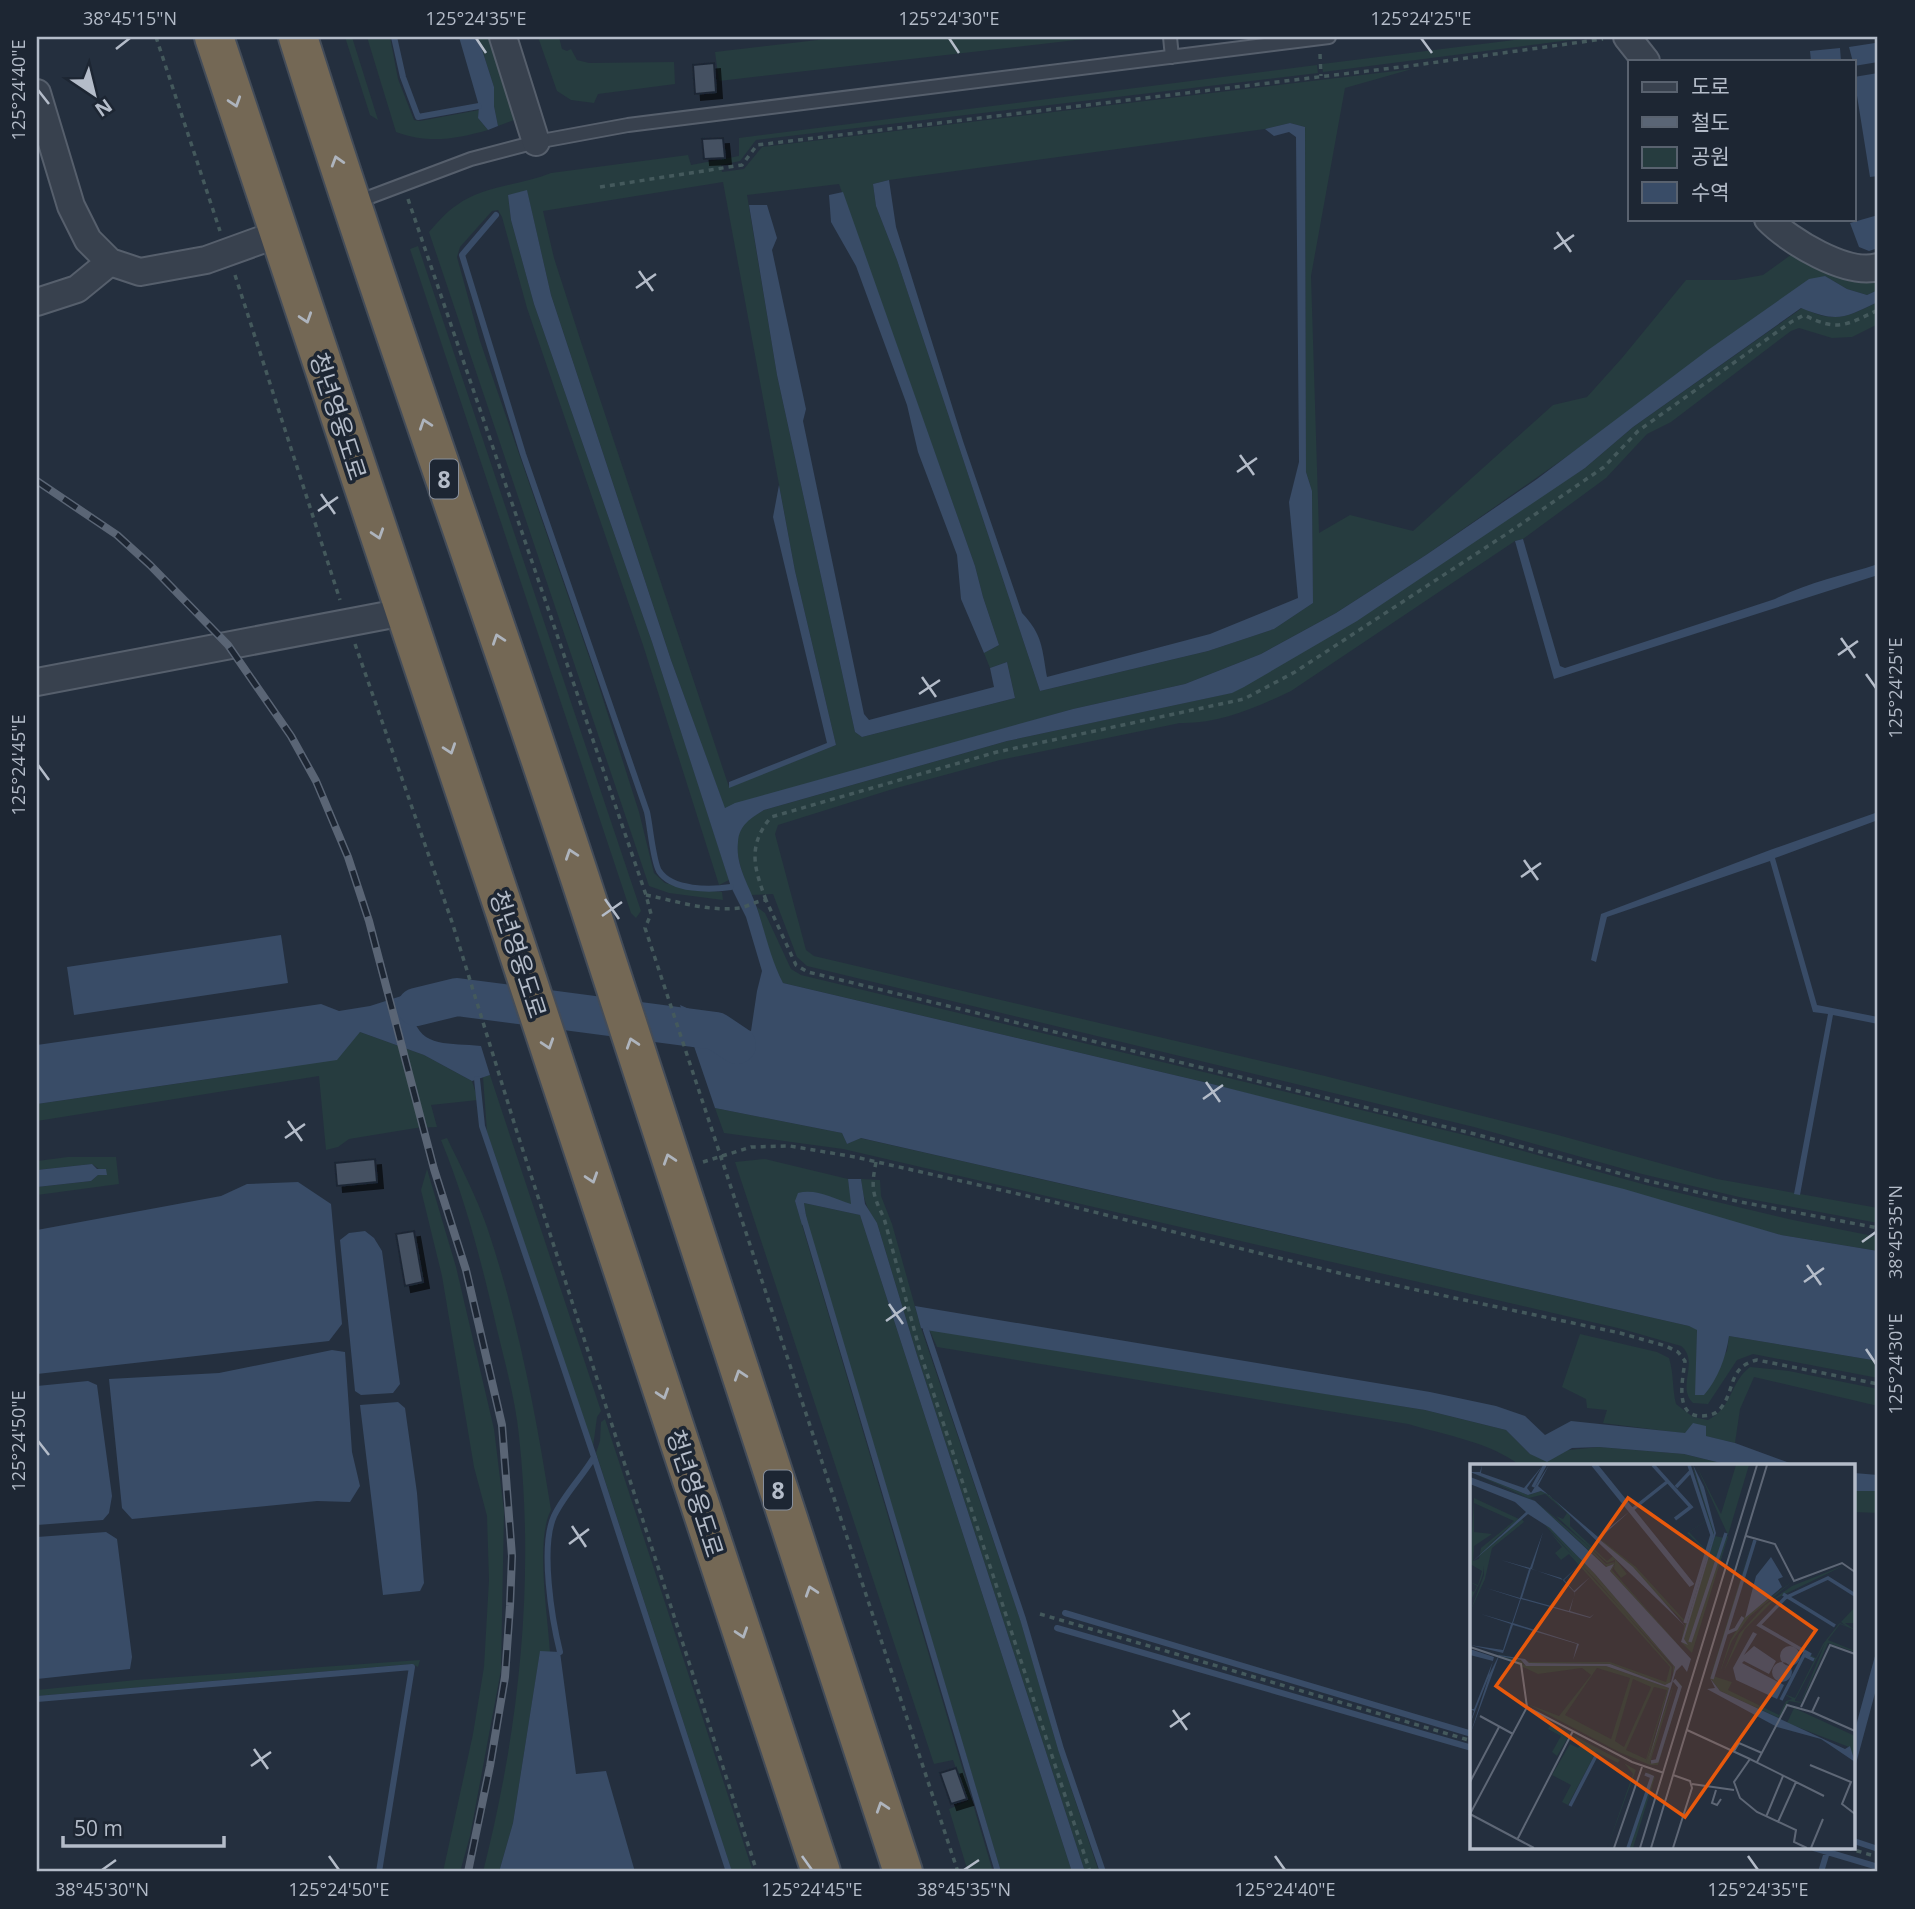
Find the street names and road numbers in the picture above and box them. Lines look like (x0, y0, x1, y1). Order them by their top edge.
street label: 청년영웅도로 (303, 348, 375, 484)
road number: 8 (430, 460, 458, 499)
street label: 청년영웅도로 (483, 886, 555, 1022)
street label: 청년영웅도로 (660, 1425, 732, 1561)
road number: 8 (764, 1470, 792, 1510)

